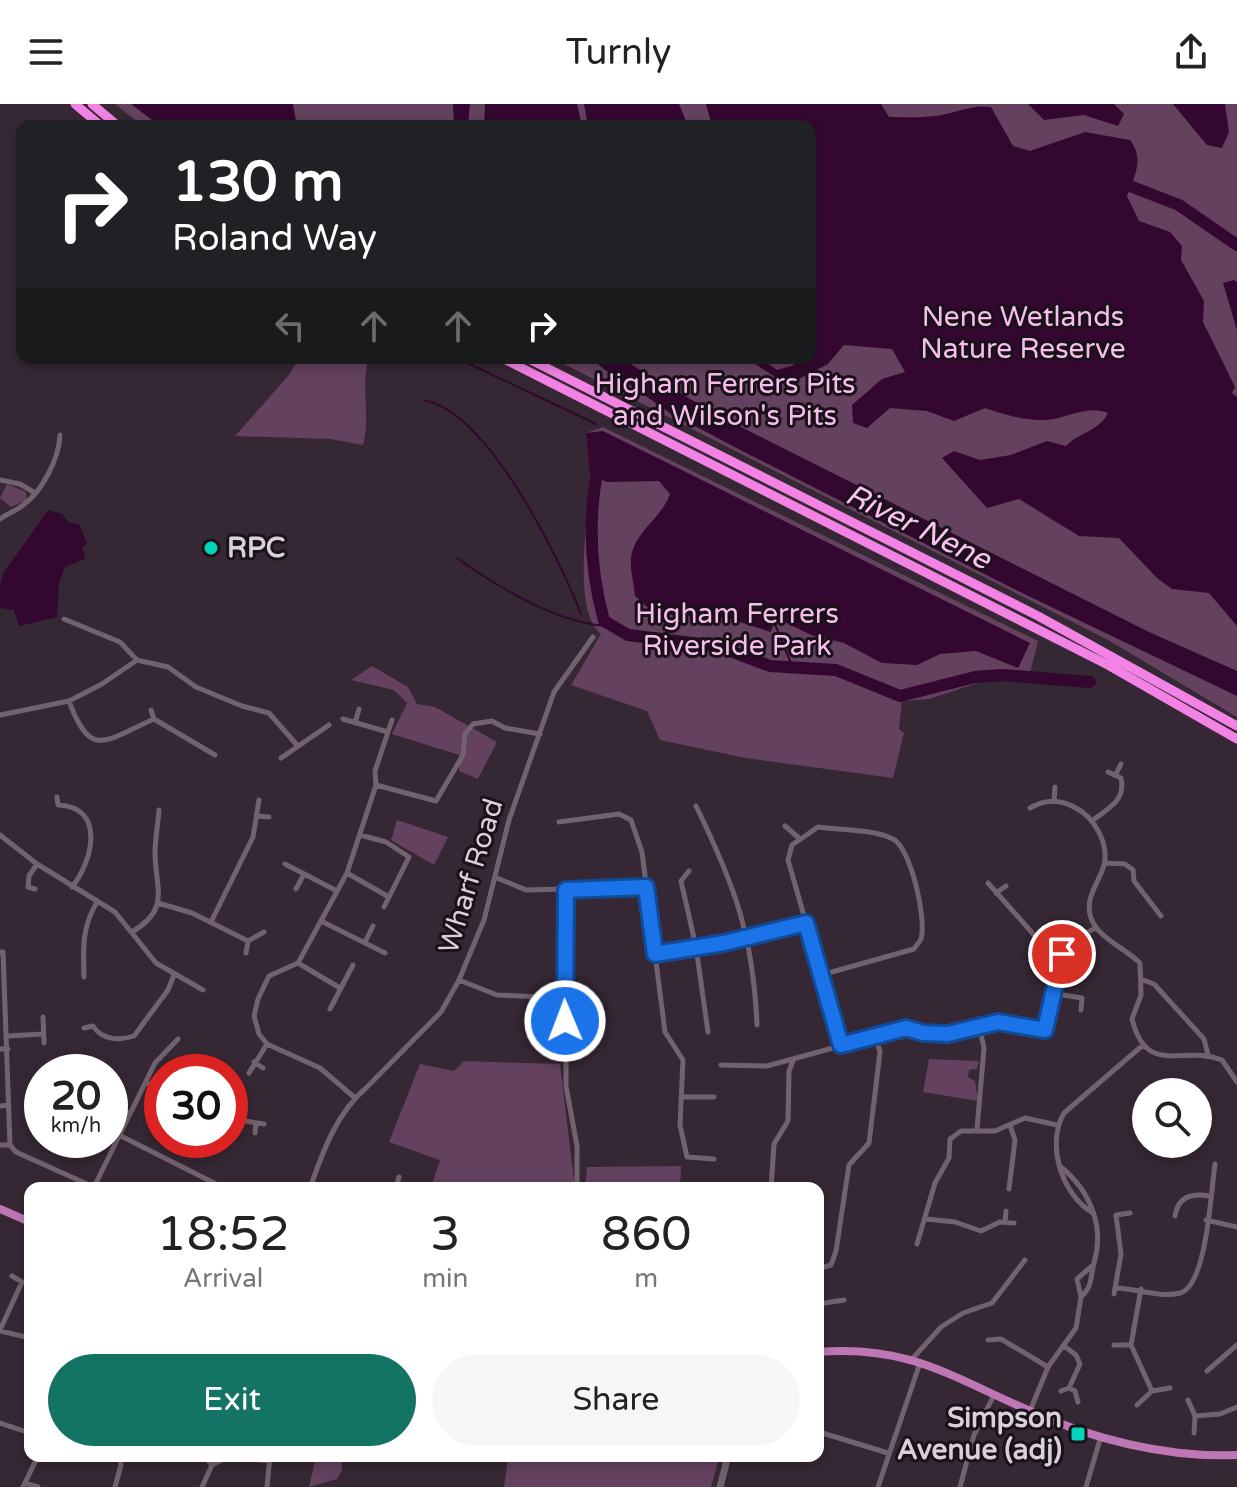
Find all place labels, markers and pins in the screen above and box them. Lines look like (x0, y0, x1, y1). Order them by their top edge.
place label: RPC (227, 531, 285, 565)
marker: RPC (202, 539, 220, 557)
pin (1028, 920, 1096, 988)
place label: Simpson Avenue (adj) (897, 1401, 1062, 1467)
marker: Simpson Avenue (adj) (1069, 1425, 1087, 1443)

